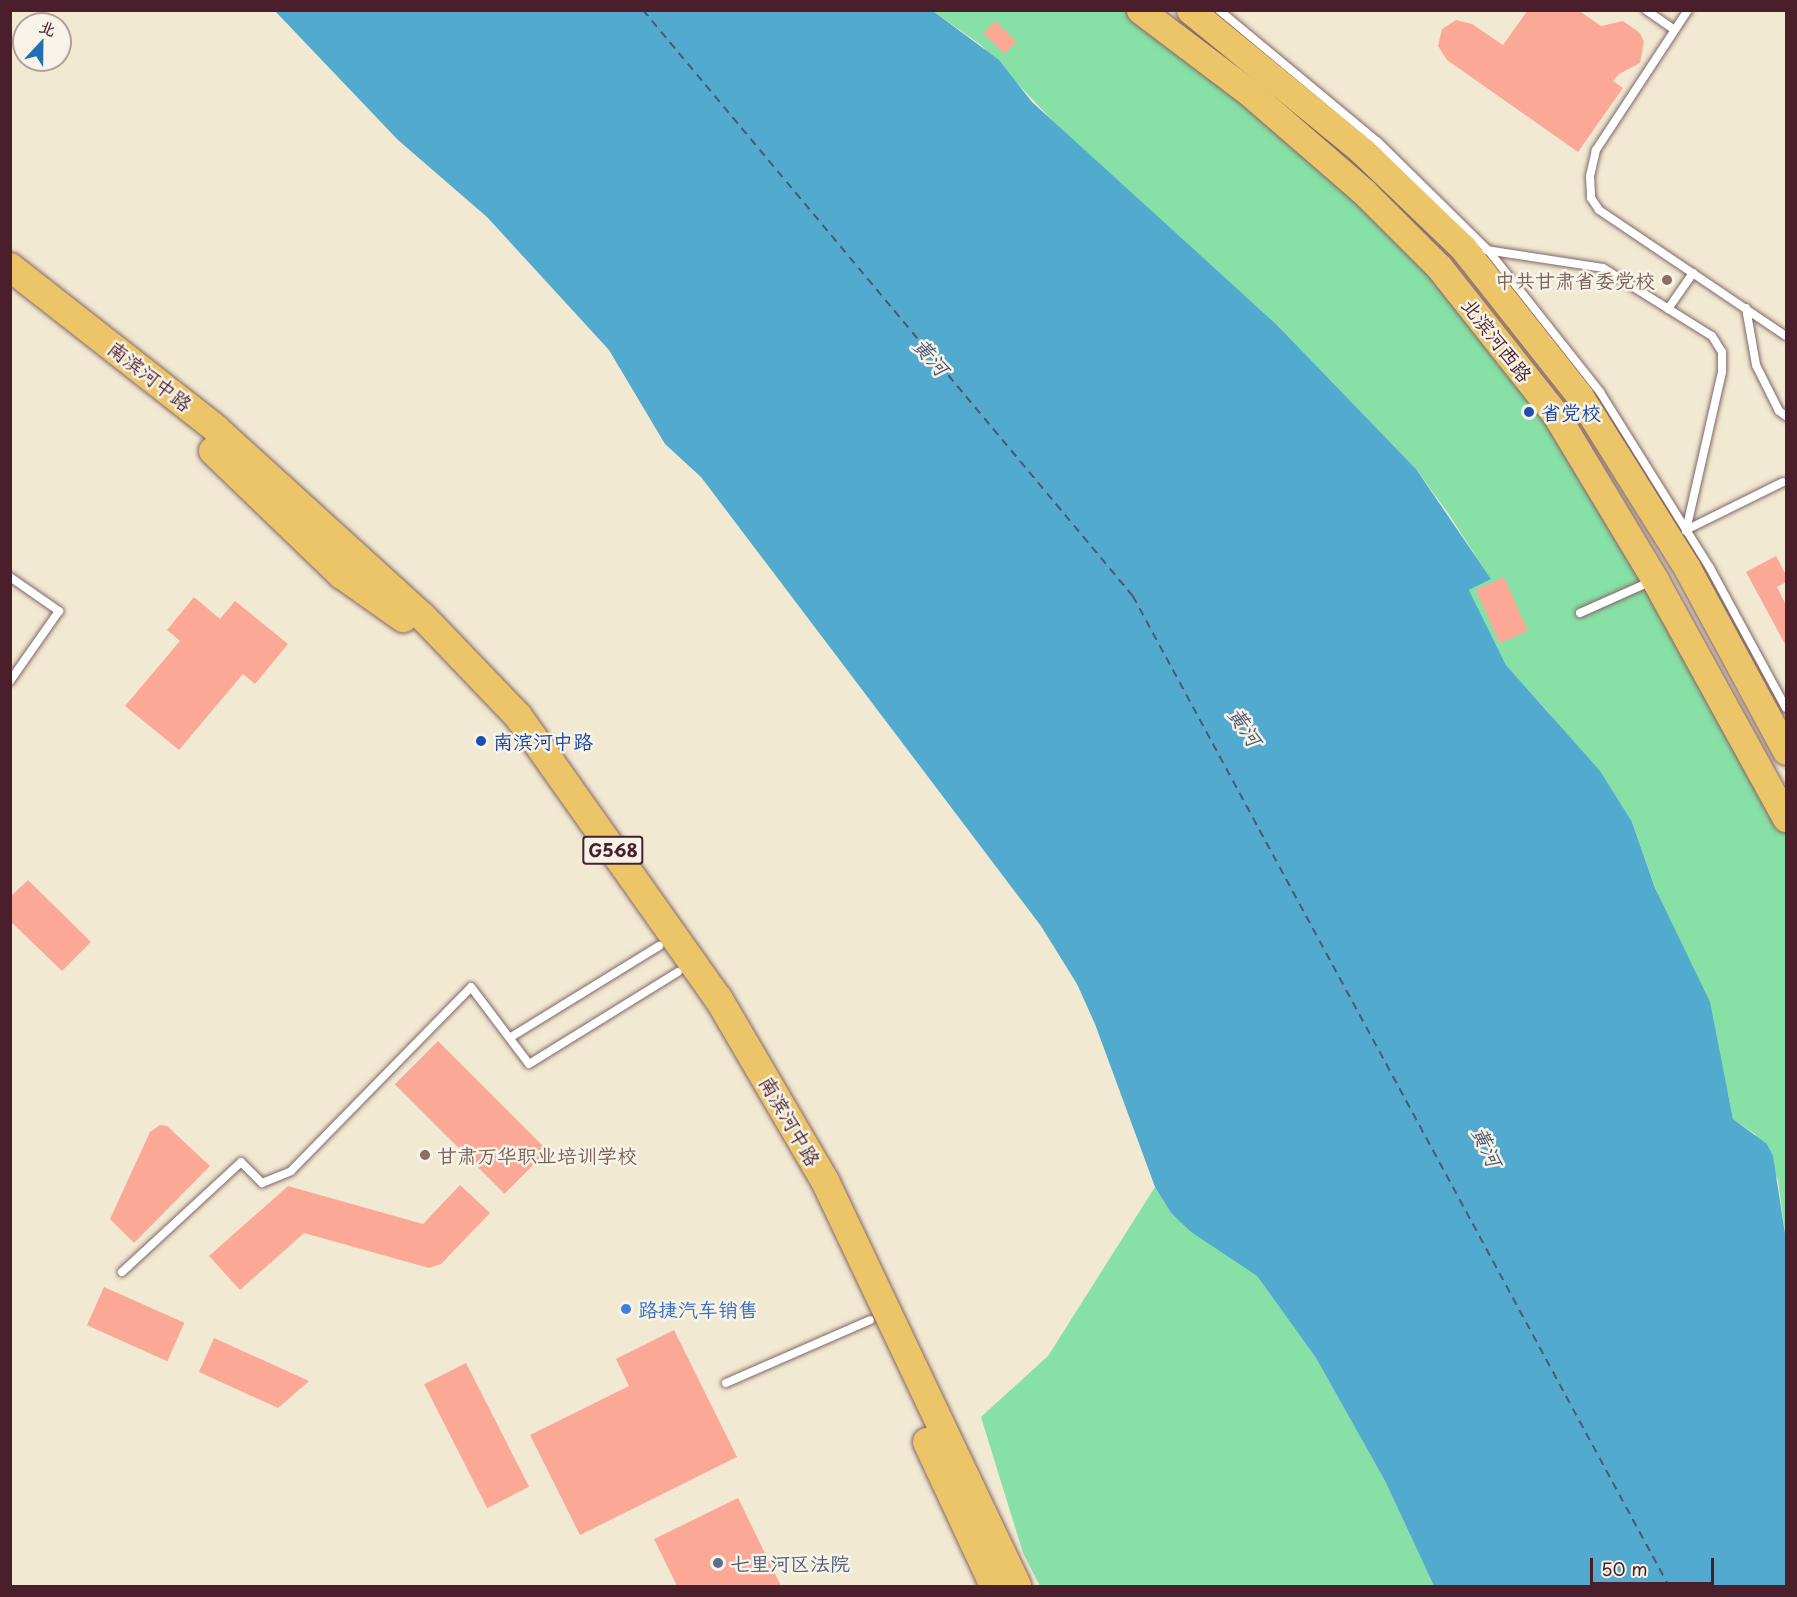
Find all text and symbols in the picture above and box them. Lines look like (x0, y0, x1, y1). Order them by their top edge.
north arrow (12, 12, 72, 72)
text: 北 (36, 13, 60, 41)
place label: 中共甘肃省委党校 (1495, 268, 1655, 292)
marker: 中共甘肃省委党校 (1660, 273, 1674, 287)
street label: 北滨河西路 (1457, 293, 1537, 387)
water label: 黄河 (909, 332, 955, 380)
street label: 南滨河中路 (103, 336, 197, 416)
place label: 省党校 (1541, 400, 1601, 424)
marker: 省党校 (1522, 405, 1536, 419)
water label: 黄河 (1224, 702, 1268, 750)
place label: 南滨河中路 (493, 729, 593, 753)
marker: 南滨河中路 (474, 734, 488, 748)
road number: G568 (582, 835, 644, 865)
street label: 南滨河中路 (755, 1072, 825, 1170)
water label: 黄河 (1468, 1122, 1508, 1170)
place label: 甘肃万华职业培训学校 (437, 1143, 637, 1167)
marker: 甘肃万华职业培训学校 (418, 1148, 432, 1162)
place label: 路捷汽车销售 (638, 1297, 758, 1321)
marker: 路捷汽车销售 (619, 1302, 633, 1316)
scale bar (1593, 1546, 1718, 1584)
place label: 七里河区法院 (730, 1551, 850, 1575)
text: 50 m (1601, 1555, 1648, 1582)
marker: 七里河区法院 (711, 1556, 725, 1570)

